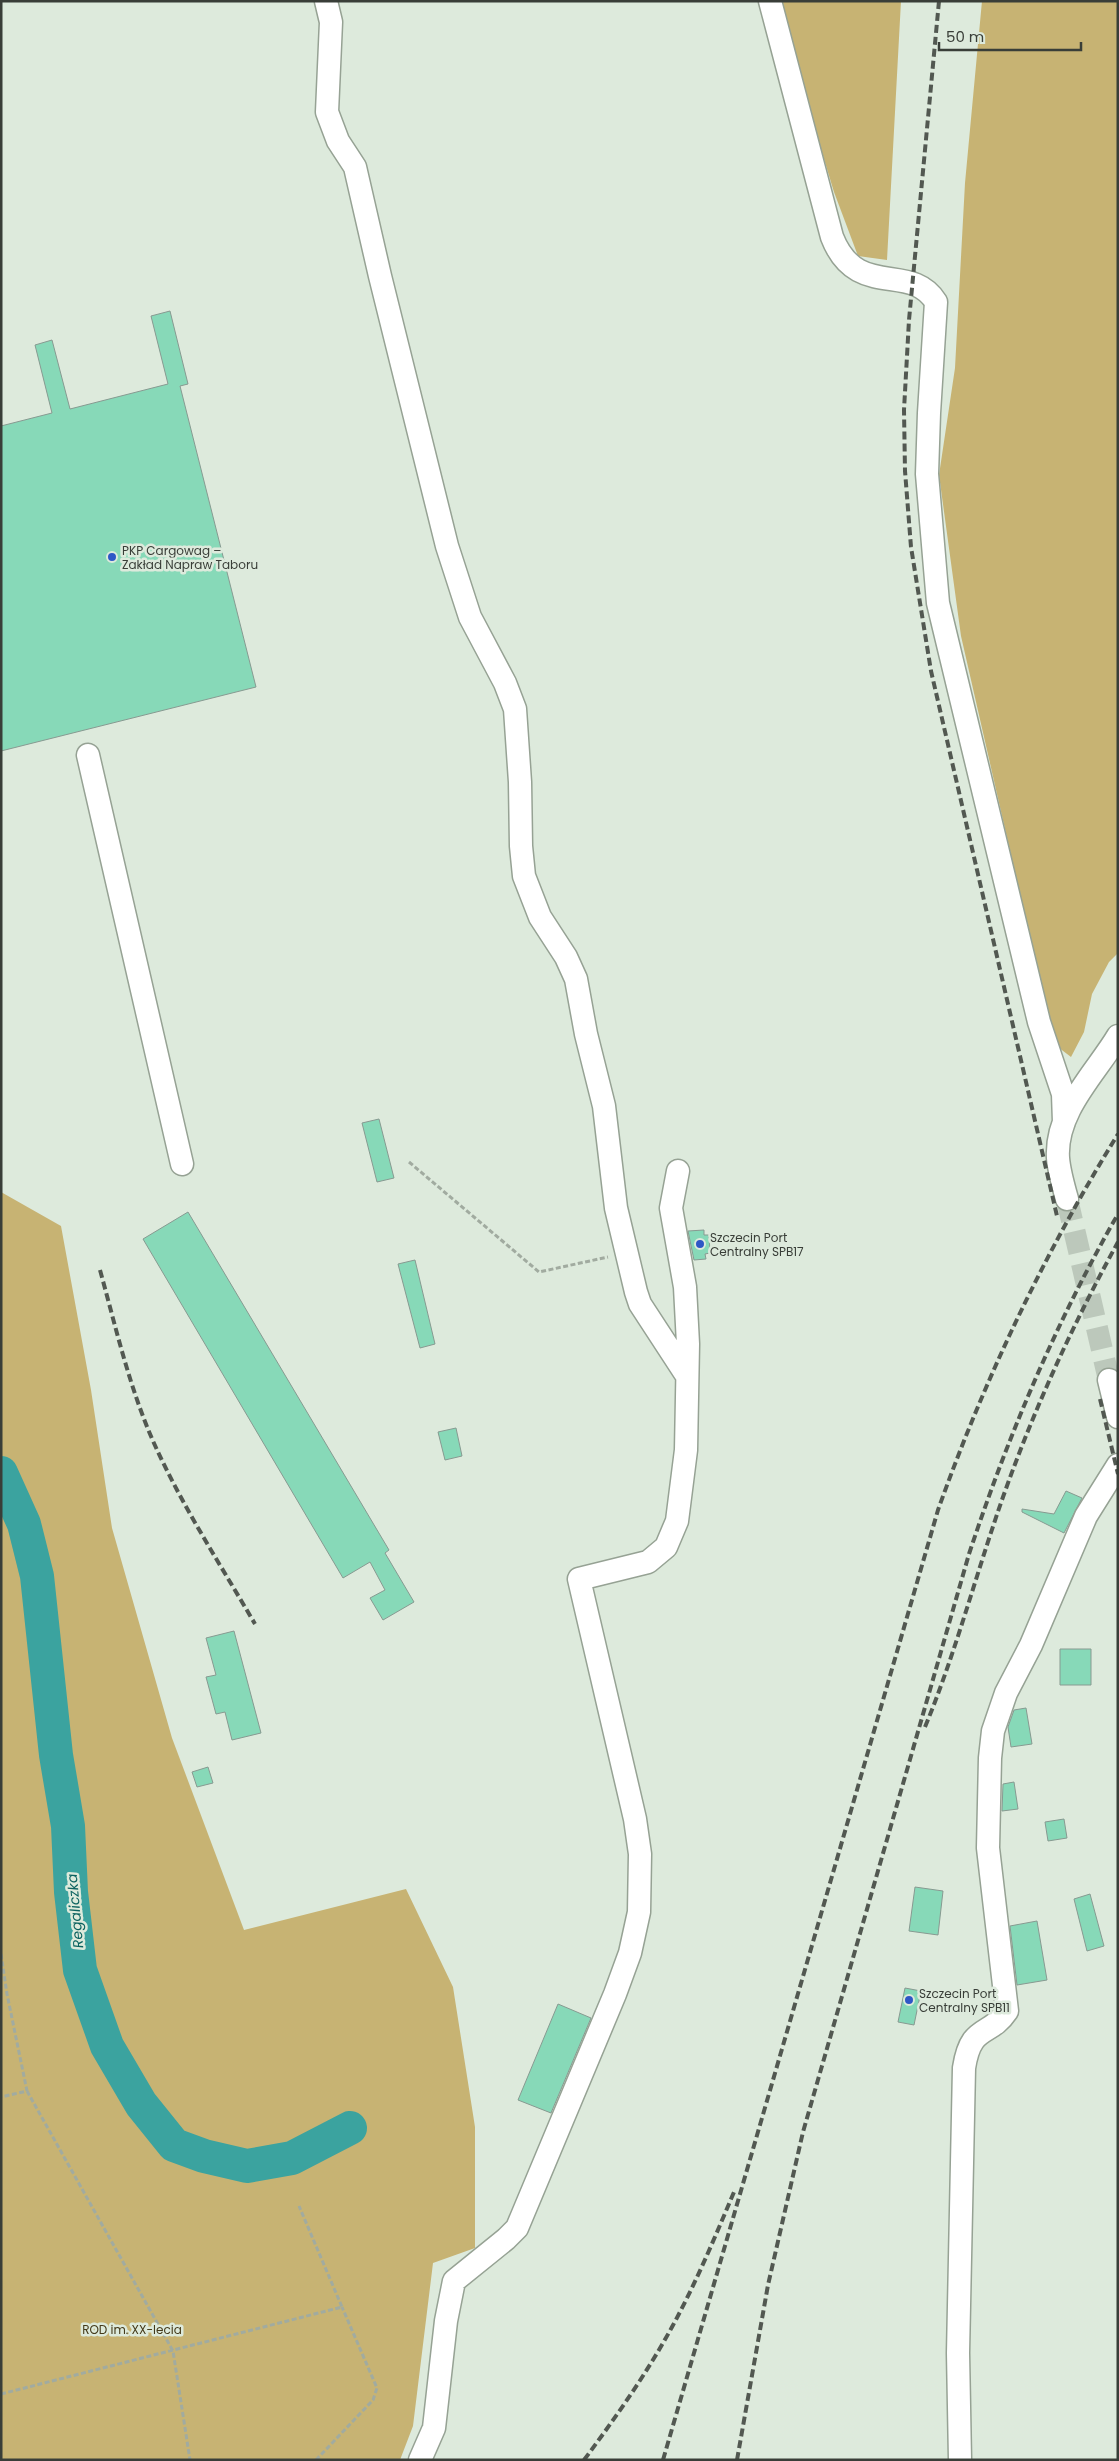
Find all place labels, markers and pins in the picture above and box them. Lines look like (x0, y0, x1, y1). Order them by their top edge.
place label: PKP Cargowag – Zakład Napraw Taboru (122, 542, 258, 573)
marker: PKP Cargowag – Zakład Napraw Taboru (106, 551, 118, 563)
place label: Szczecin Port Centralny SPB17 (710, 1229, 804, 1260)
marker: Szczecin Port Centralny SPB17 (694, 1238, 706, 1250)
place label: Szczecin Port Centralny SPB11 (919, 1985, 1010, 2016)
marker: Szczecin Port Centralny SPB11 (903, 1994, 915, 2006)

